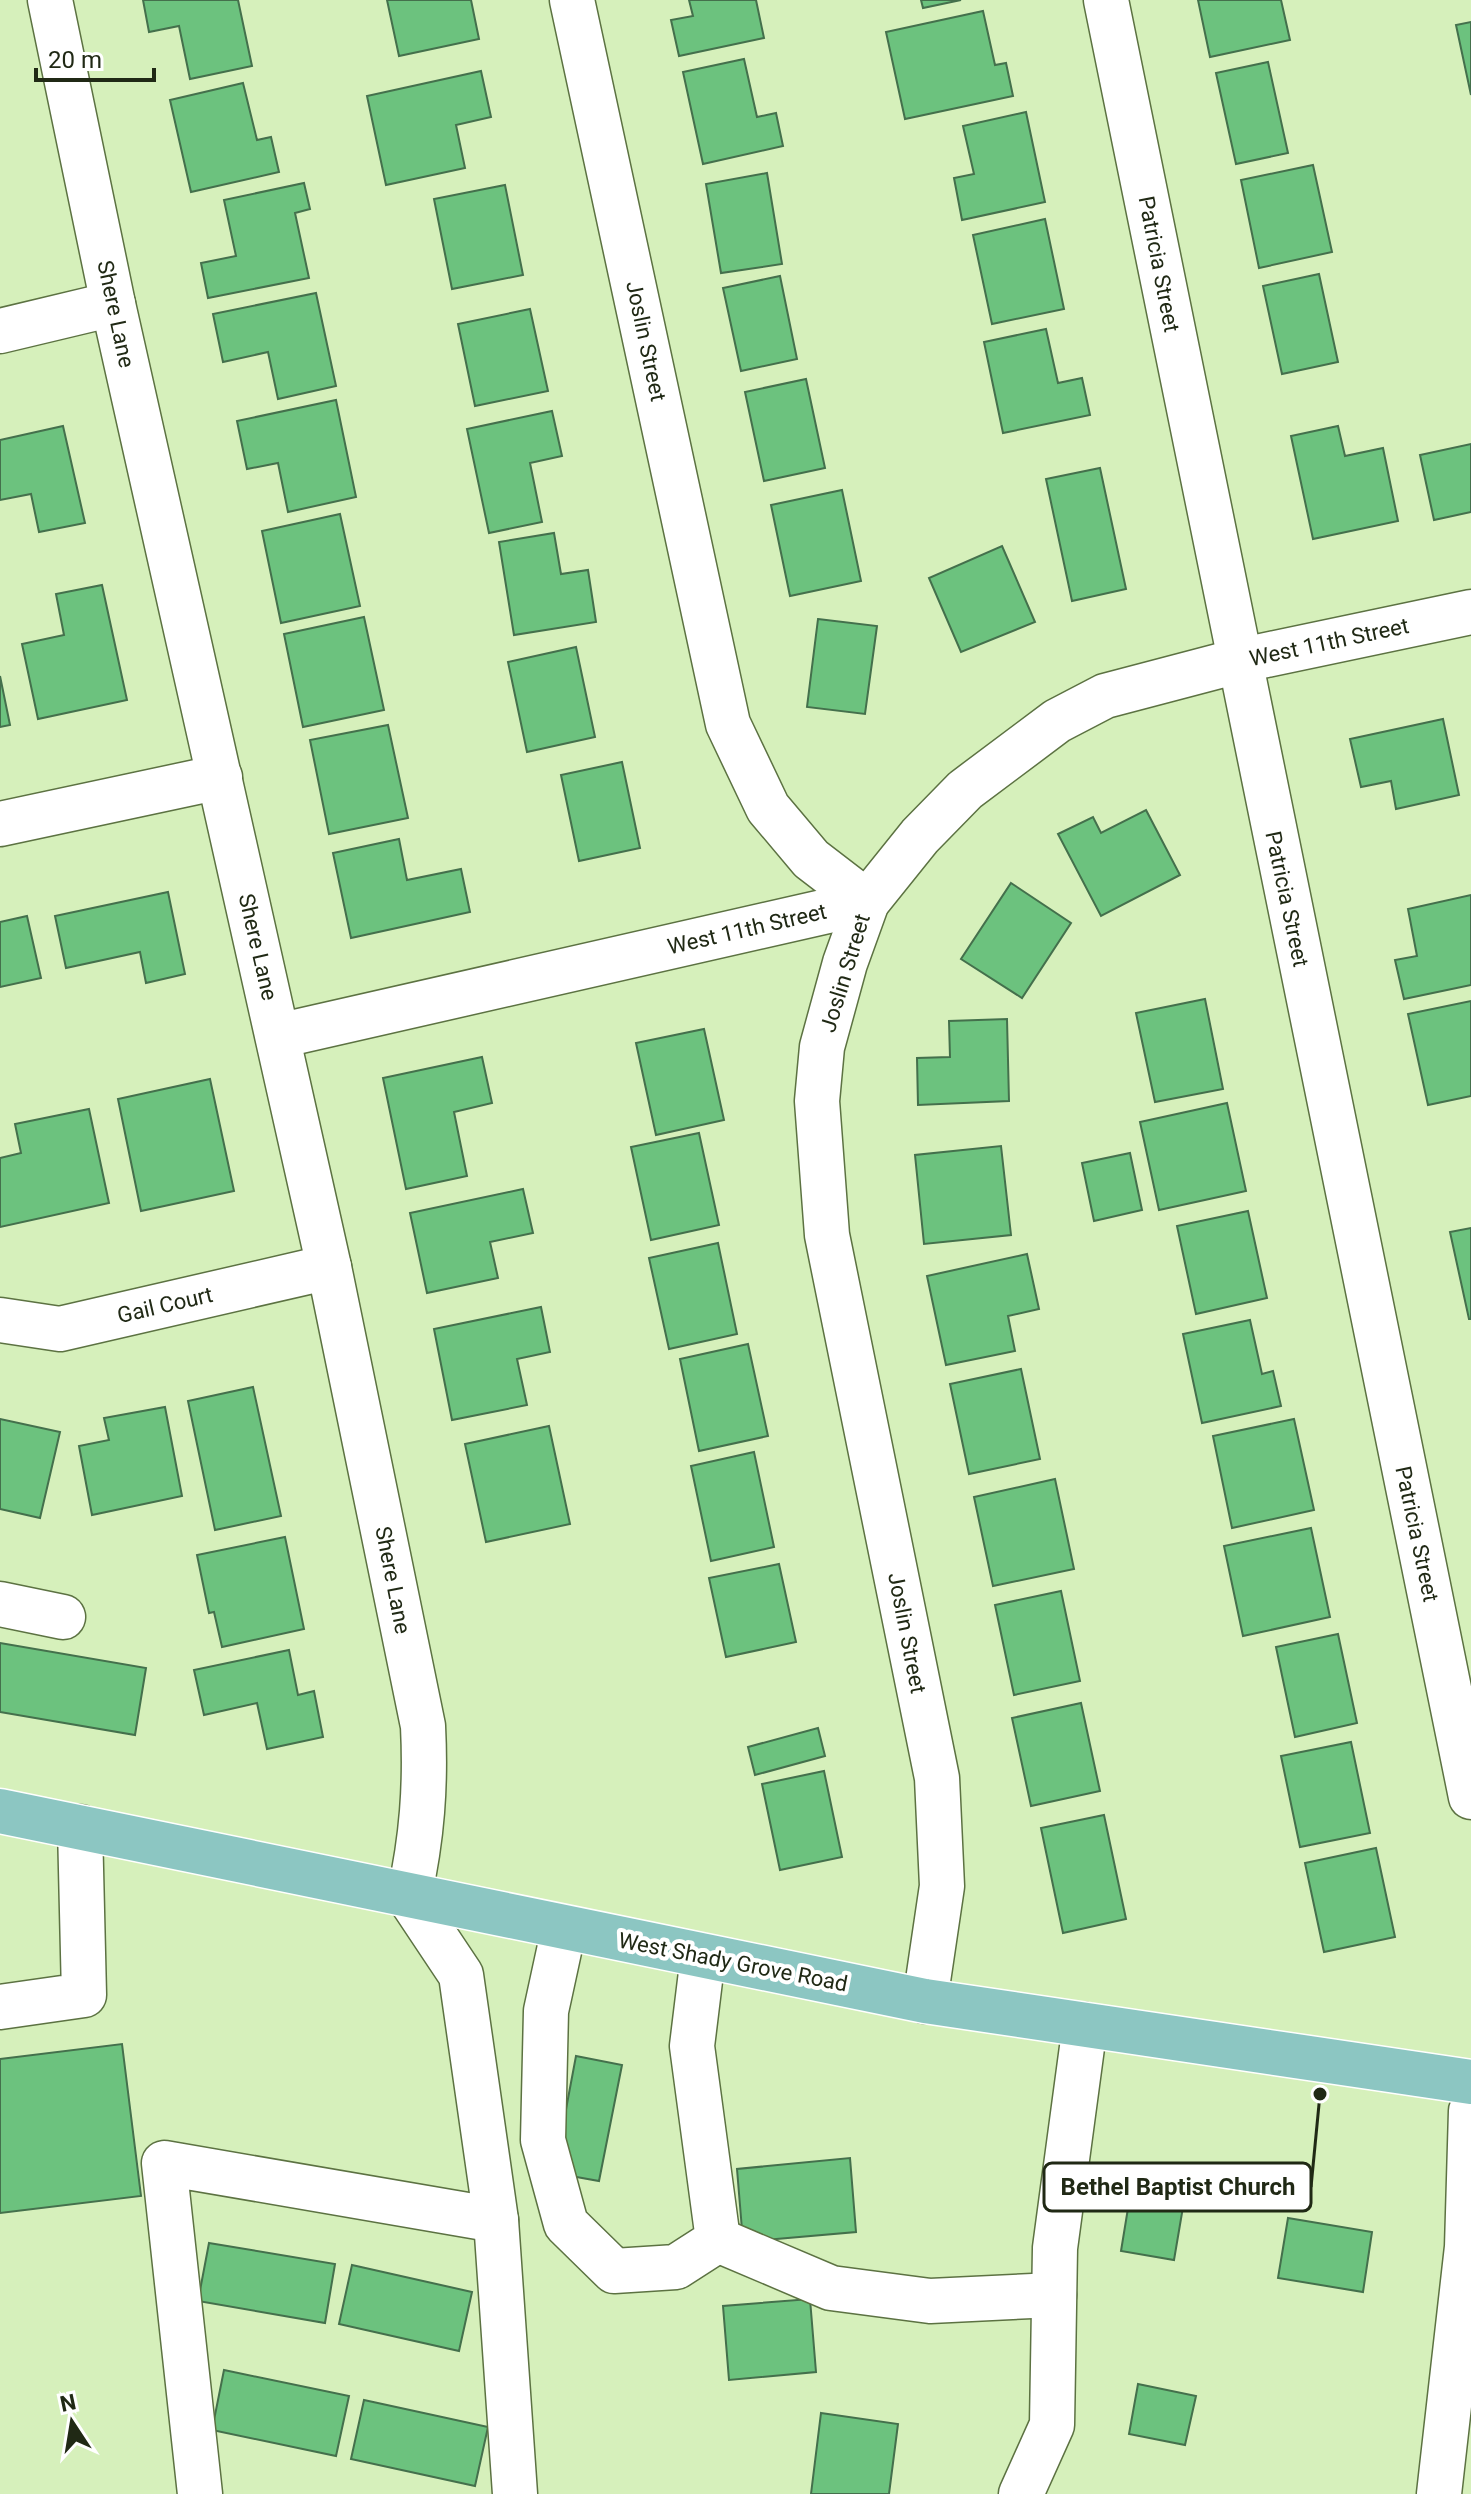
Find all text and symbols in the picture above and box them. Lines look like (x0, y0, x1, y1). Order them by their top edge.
scale bar (36, 32, 154, 82)
text: 20 m (48, 46, 102, 74)
street label: Patricia Street (1134, 194, 1184, 334)
street label: Shere Lane (92, 258, 140, 370)
street label: Joslin Street (621, 279, 671, 403)
street label: West 11th Street (1247, 613, 1411, 671)
street label: Patricia Street (1260, 829, 1314, 969)
street label: Shere Lane (234, 891, 282, 1003)
street label: West 11th Street (665, 899, 829, 959)
street label: Joslin Street (815, 911, 875, 1035)
street label: Gail Court (115, 1282, 215, 1328)
street label: Patricia Street (1390, 1464, 1444, 1604)
street label: Shere Lane (370, 1524, 416, 1636)
street label: Joslin Street (883, 1571, 931, 1695)
street label: West Shady Grove Road (616, 1927, 850, 1997)
callout: Bethel Baptist Church (1044, 2163, 1311, 2211)
text: Bethel Baptist Church (1061, 2173, 1295, 2201)
north arrow (32, 2382, 112, 2462)
text: N (58, 2389, 78, 2417)

